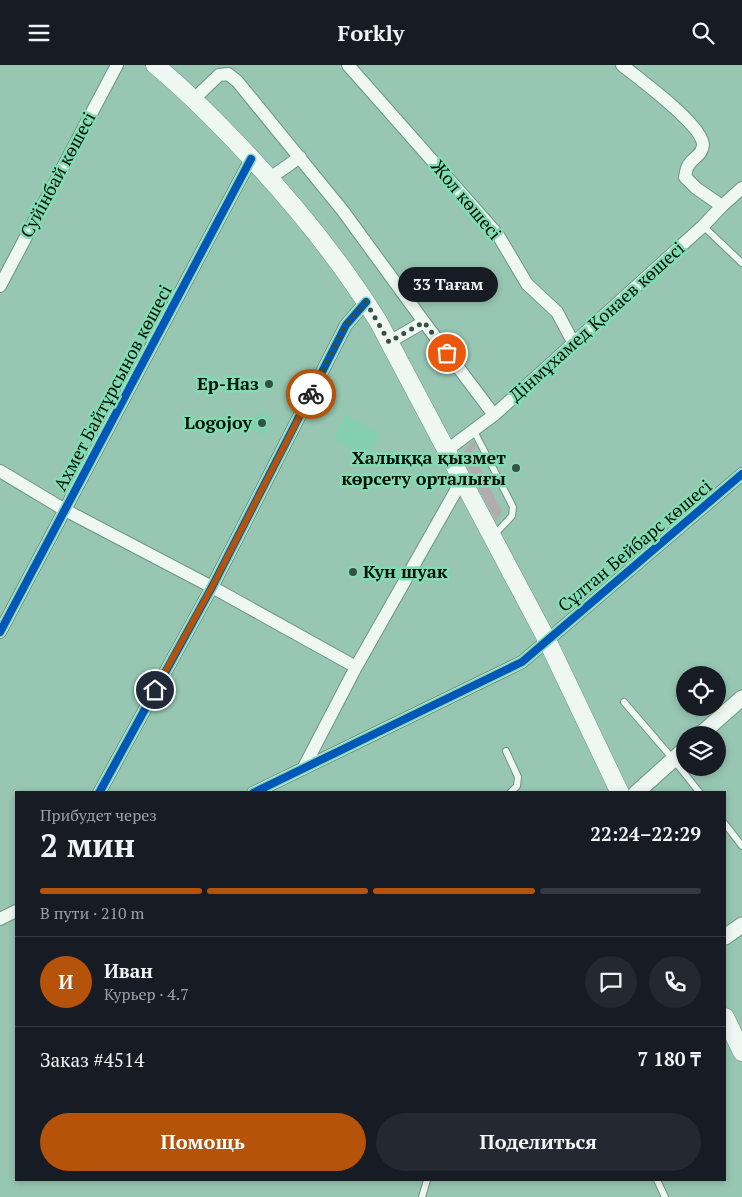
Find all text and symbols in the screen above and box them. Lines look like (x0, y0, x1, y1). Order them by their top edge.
text: Forkly (338, 18, 404, 47)
icon: menu (25, 19, 53, 47)
icon: search (689, 19, 717, 47)
street label: Суйінбай көшесі (14, 107, 100, 242)
street label: Жол көшесі (426, 154, 507, 244)
street label: Дінмұхамед Қонаев көшесі (504, 236, 689, 406)
callout: 33 Тағам (397, 268, 497, 303)
text: 33 Тағам (413, 273, 483, 295)
street label: Ахмет Байтұрсынов көшесі (48, 280, 177, 495)
pin (426, 332, 468, 374)
icon: bag (433, 339, 461, 367)
courier (286, 369, 336, 419)
place label: Ер-Наз (197, 371, 259, 395)
marker: Ер-Наз (263, 378, 275, 390)
icon: bike (297, 380, 325, 408)
place label: Logojoy (184, 410, 252, 434)
marker: Logojoy (256, 417, 268, 429)
place label: Халыққа қызмет көрсету орталығы (341, 445, 506, 490)
marker: Халыққа қызмет көрсету орталығы (510, 462, 522, 474)
street label: Сұлтан Бейбарс көшесі (552, 474, 716, 617)
place label: Кун шуак (363, 559, 448, 583)
marker: Кун шуак (347, 566, 359, 578)
map controls (676, 666, 726, 776)
button: locate (676, 666, 726, 716)
pin (134, 669, 176, 711)
icon: home (141, 676, 169, 704)
button: layers (676, 726, 726, 776)
text: Прибудет через (40, 804, 157, 826)
text: 22:24–22:29 (590, 821, 701, 846)
text: 2 мин (40, 824, 135, 866)
text: В пути · 210 m (40, 902, 144, 924)
button: chat (585, 956, 637, 1008)
button: phone (649, 956, 701, 1008)
text: Иван (104, 958, 153, 983)
text: И (59, 969, 73, 994)
text: Курьер · 4.7 (104, 983, 189, 1005)
text: 7 180 ₸ (637, 1046, 701, 1071)
text: Заказ #4514 (40, 1047, 144, 1072)
button: Помощь (40, 1113, 366, 1171)
button: Поделиться (376, 1113, 701, 1171)

